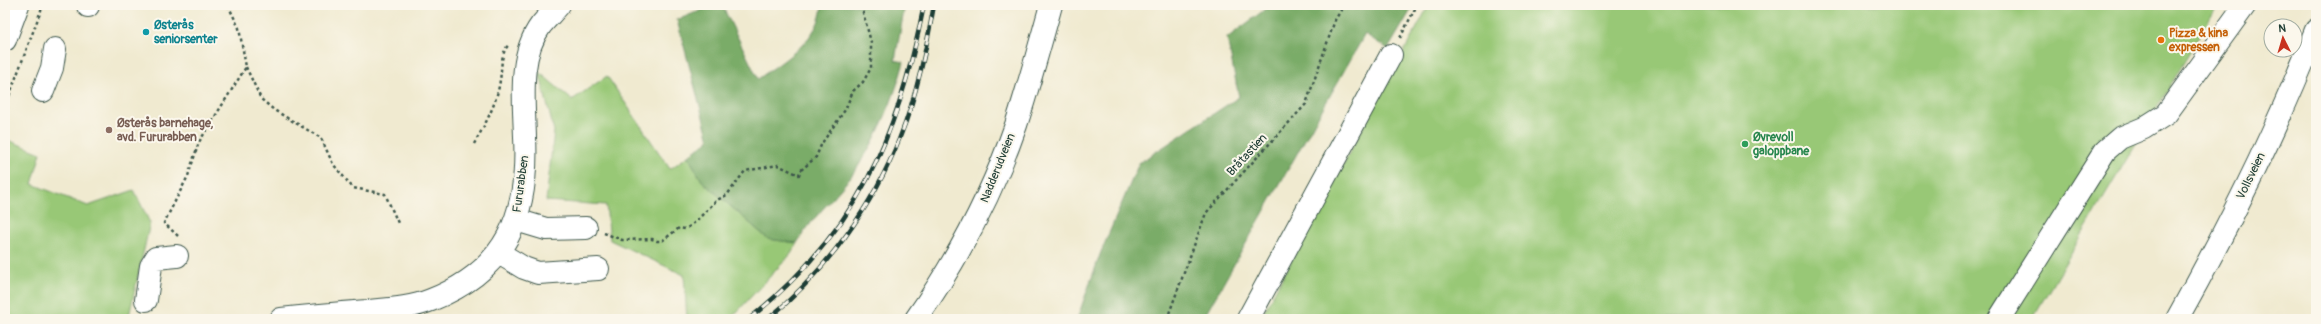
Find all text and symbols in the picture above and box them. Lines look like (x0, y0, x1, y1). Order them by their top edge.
place label: Østerås seniorsenter (154, 18, 218, 47)
north arrow (2263, 18, 2303, 58)
text: N (2278, 22, 2287, 35)
place label: Pizza & kina expressen (2168, 26, 2228, 55)
marker: Østerås seniorsenter (141, 27, 151, 37)
marker: Pizza & kina expressen (2156, 35, 2166, 45)
place label: Østerås barnehage, avd. Fururabben (117, 116, 213, 145)
marker: Østerås barnehage, avd. Fururabben (104, 125, 114, 135)
place label: Øvrevoll galoppbane (1753, 130, 1810, 159)
street label: Nadderudveien (977, 131, 1019, 205)
street label: Bråtastien (1224, 131, 1271, 179)
marker: Øvrevoll galoppbane (1740, 139, 1750, 149)
street label: Vollsveien (2233, 150, 2269, 202)
street label: Fururabben (510, 154, 532, 214)

